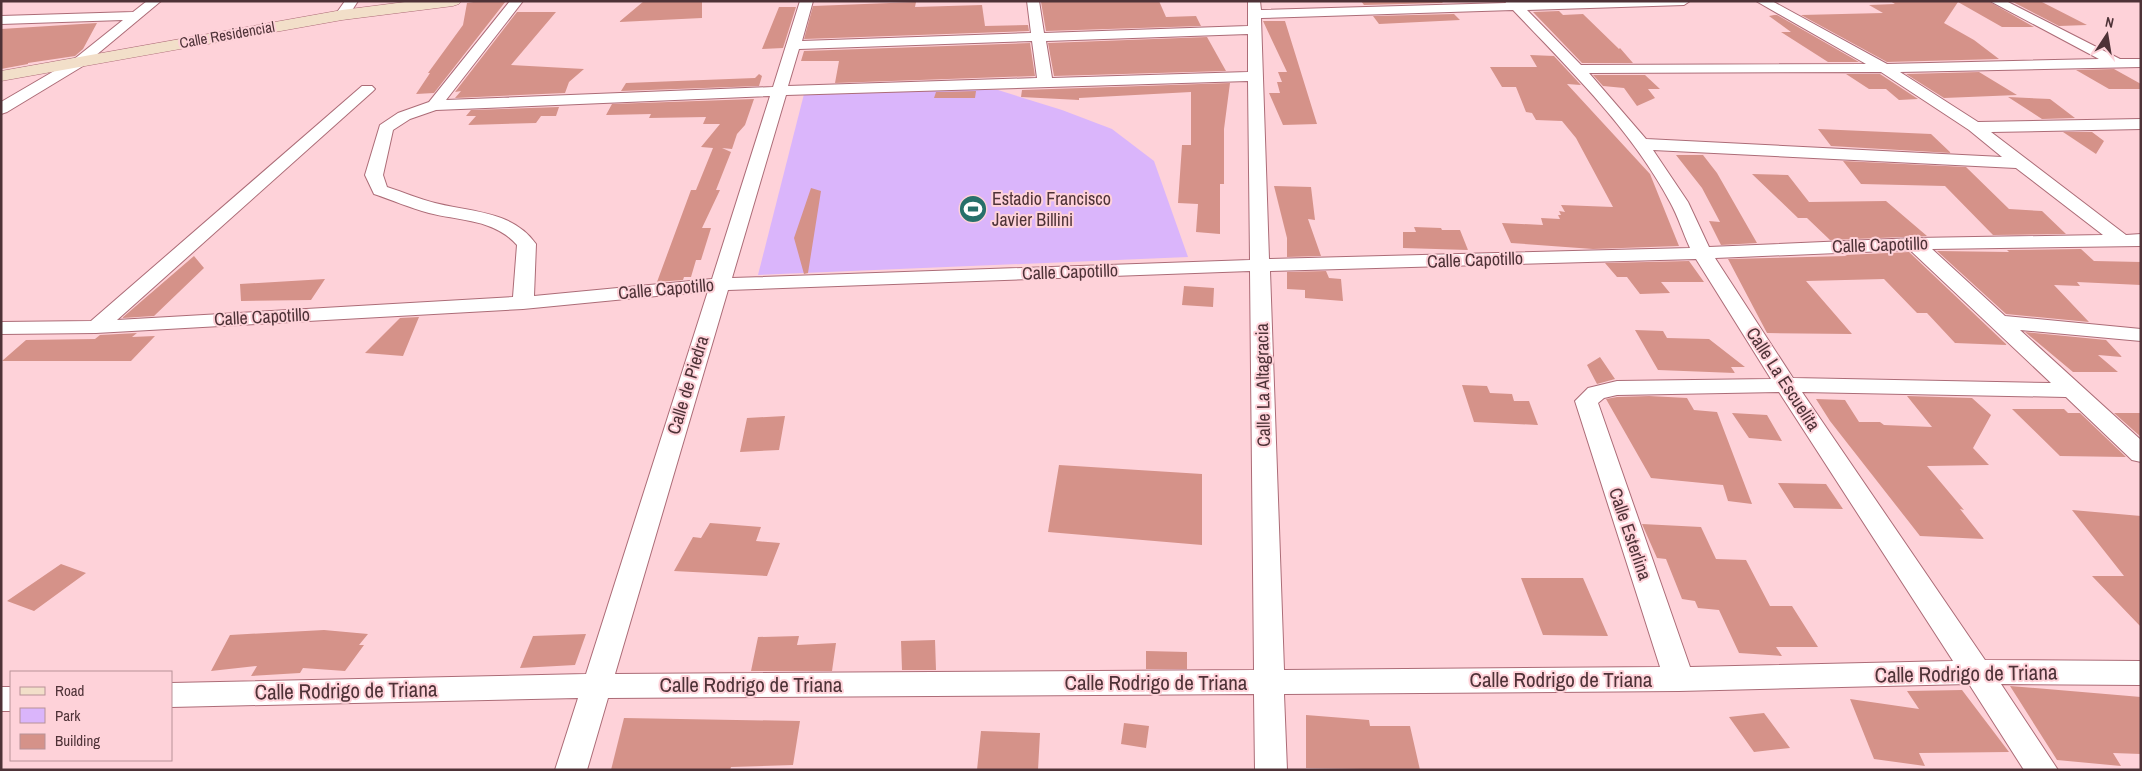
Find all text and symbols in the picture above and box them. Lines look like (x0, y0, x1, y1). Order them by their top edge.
north arrow (2082, 10, 2132, 60)
text: N (2104, 13, 2116, 32)
street label: Calle Residencial (178, 16, 276, 53)
place label: Estadio Francisco Javier Billini (992, 186, 1111, 232)
sports icon: Estadio Francisco Javier Billini (958, 194, 988, 224)
street label: Calle Capotillo (1832, 230, 1928, 259)
street label: Calle Capotillo (1427, 245, 1523, 274)
street label: Calle Capotillo (1022, 257, 1118, 286)
street label: Calle Capotillo (617, 272, 715, 305)
street label: Calle Capotillo (213, 302, 311, 331)
street label: Calle La Escuelita (1741, 322, 1826, 435)
street label: Calle La Altagracia (1249, 323, 1276, 447)
street label: Calle de Piedra (661, 333, 714, 437)
street label: Calle Esterlina (1603, 484, 1658, 583)
street label: Calle Rodrigo de Triana (1874, 657, 2058, 690)
street label: Calle Rodrigo de Triana (1470, 665, 1653, 694)
street label: Calle Rodrigo de Triana (1065, 668, 1248, 697)
street label: Calle Rodrigo de Triana (660, 670, 843, 699)
legend (10, 671, 172, 761)
street label: Calle Rodrigo de Triana (254, 674, 438, 707)
text: Road (55, 680, 84, 701)
text: Park (55, 705, 81, 726)
text: Building (55, 730, 100, 751)

